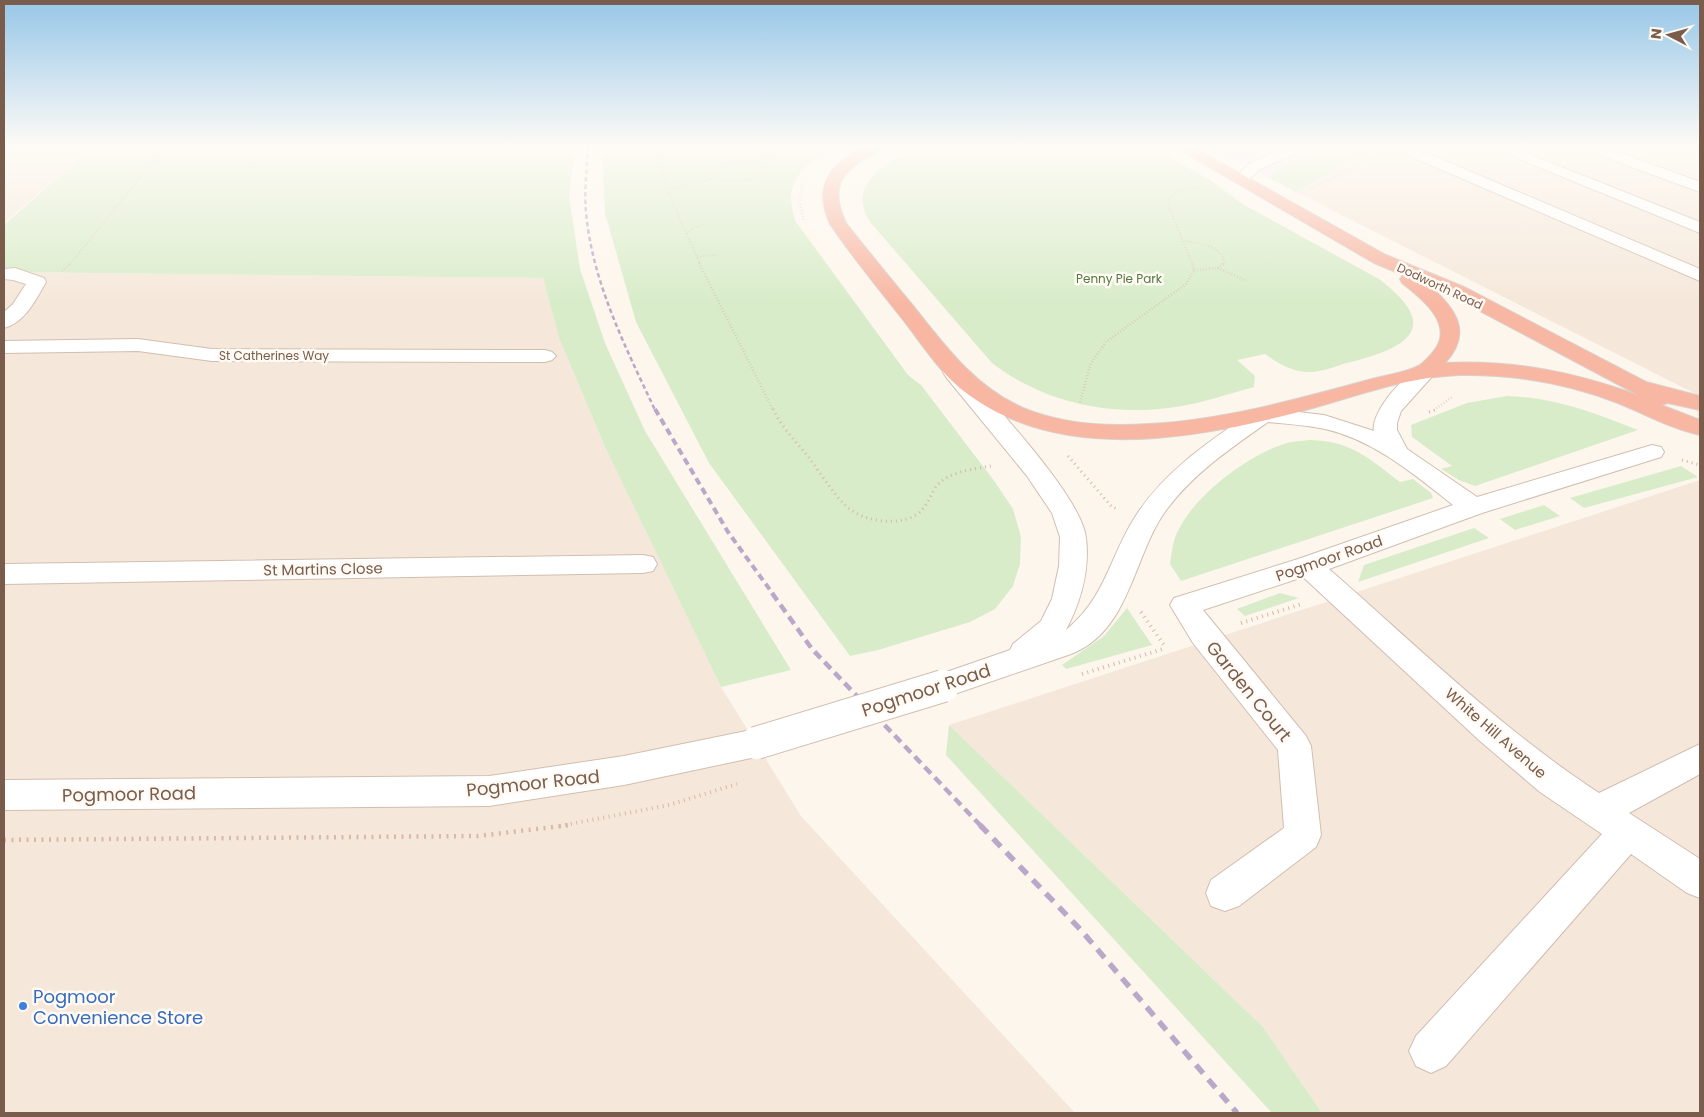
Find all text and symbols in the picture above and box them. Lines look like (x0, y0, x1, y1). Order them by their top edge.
north arrow (1644, 10, 1694, 60)
text: N (1646, 27, 1667, 40)
street label: Dodworth Road (1394, 259, 1486, 313)
park label: Penny Pie Park (1076, 270, 1163, 287)
street label: St Catherines Way (219, 347, 329, 364)
street label: Pogmoor Road (1273, 530, 1385, 586)
street label: St Martins Close (263, 557, 383, 581)
street label: Garden Court (1201, 635, 1297, 747)
street label: Pogmoor Road (858, 657, 994, 723)
street label: White Hill Avenue (1441, 683, 1551, 783)
street label: Pogmoor Road (465, 764, 601, 802)
street label: Pogmoor Road (62, 780, 196, 808)
place label: Pogmoor Convenience Store (33, 984, 203, 1030)
marker: Pogmoor Convenience Store (17, 1000, 29, 1012)

